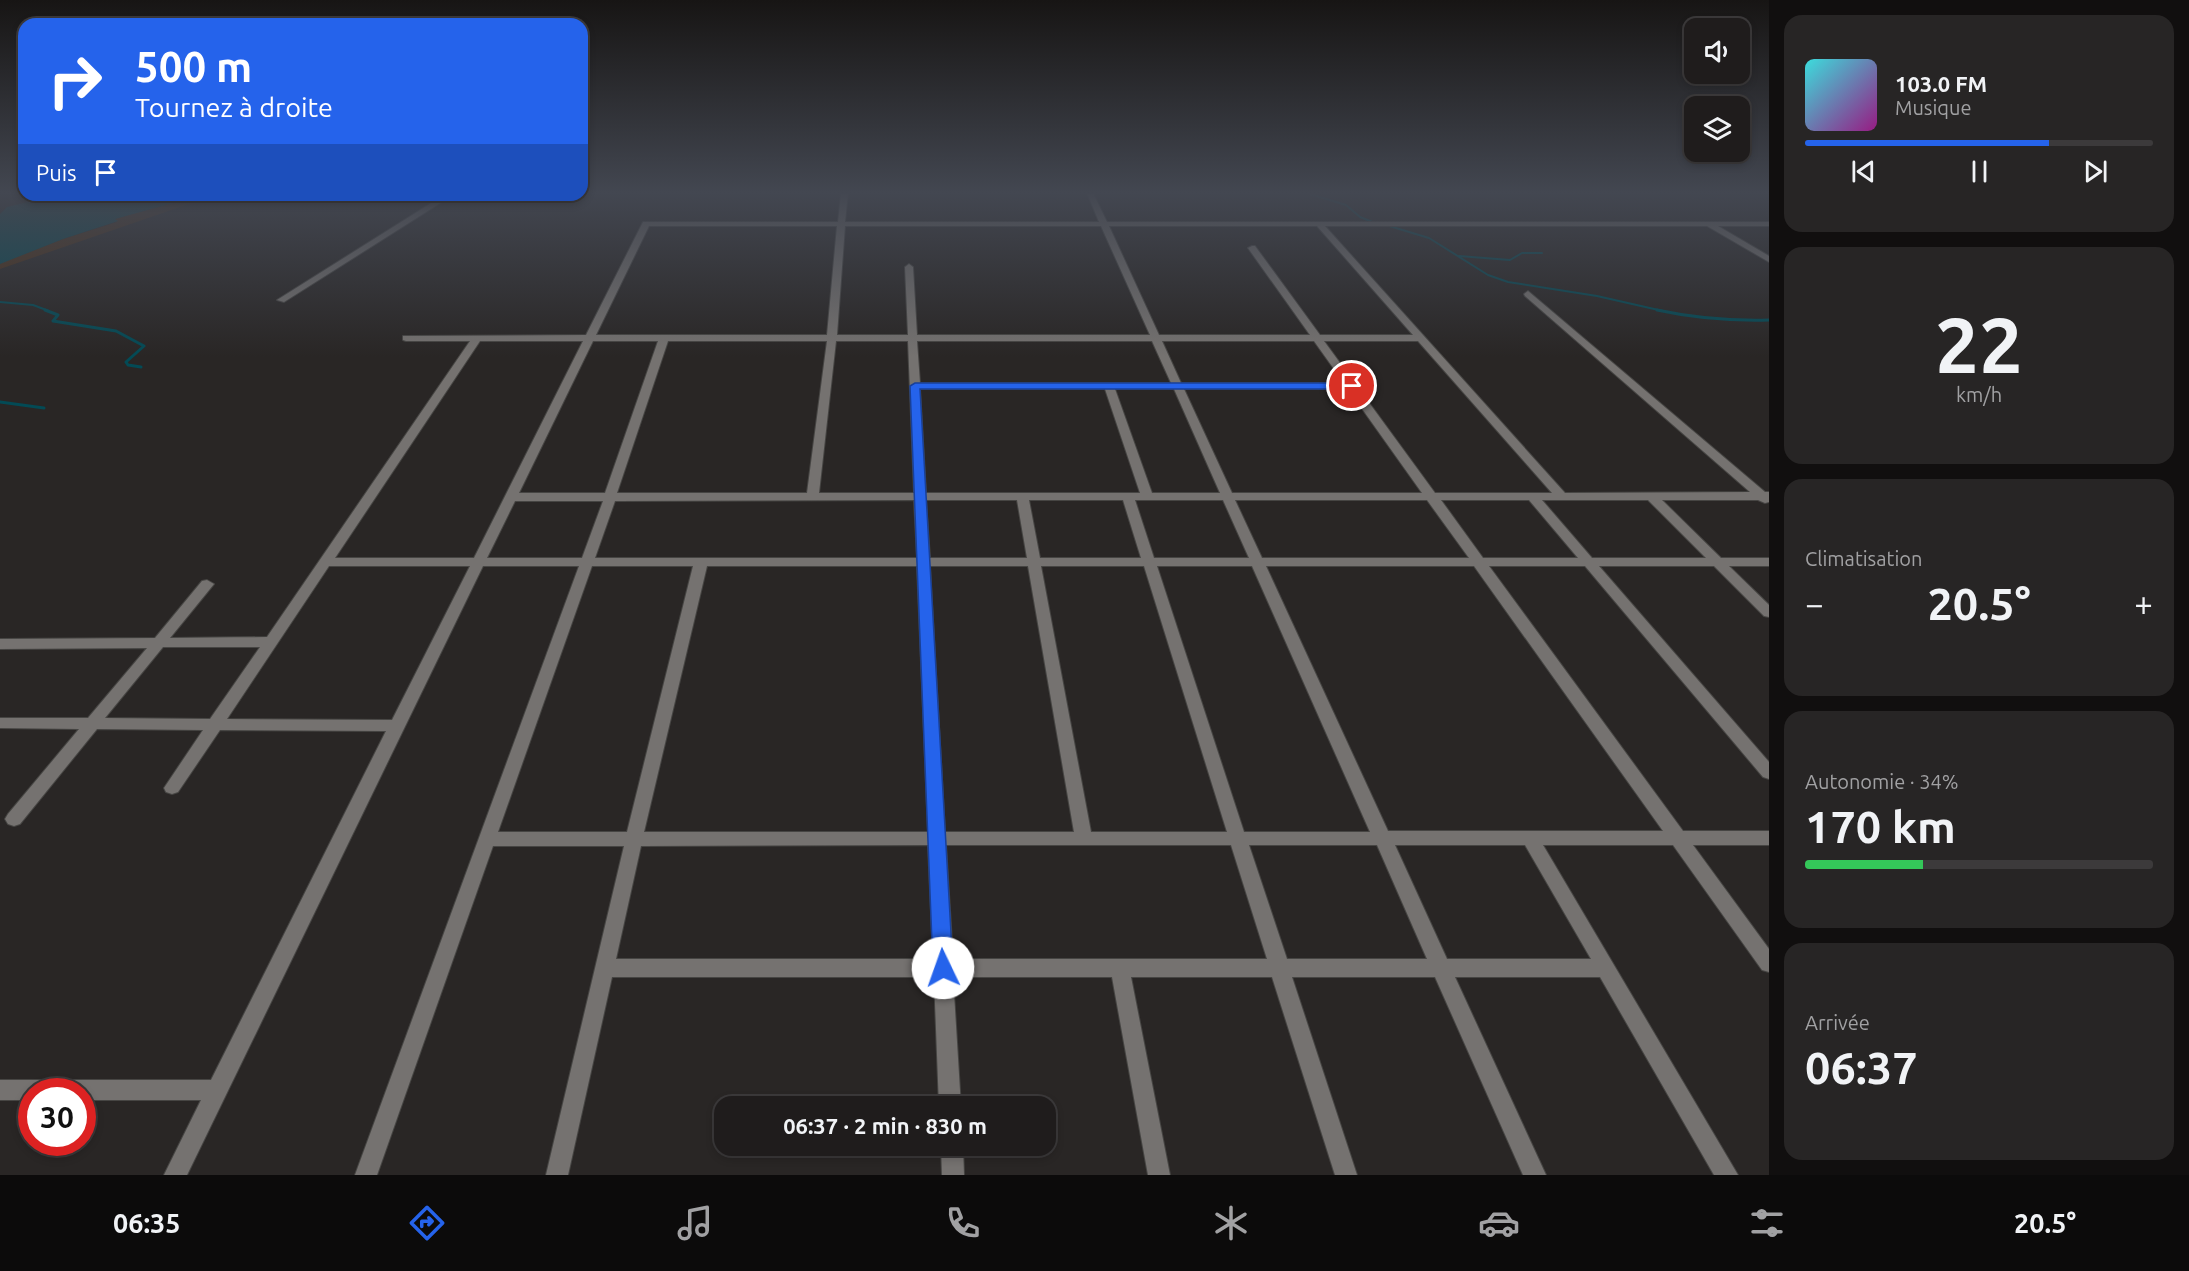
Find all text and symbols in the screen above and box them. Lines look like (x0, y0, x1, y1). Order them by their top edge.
map controls (1684, 18, 1750, 162)
button: sound (1684, 18, 1750, 84)
icon: right (36, 42, 114, 120)
text: 500 m (135, 43, 252, 90)
text: 103.0 FM (1895, 71, 1987, 96)
text: Tournez à droite (135, 92, 333, 122)
button: layers (1684, 96, 1750, 162)
text: Musique (1895, 96, 1972, 119)
icon: previous (1847, 155, 1880, 188)
icon: pause (1963, 155, 1996, 188)
icon: next (2079, 155, 2112, 188)
icon: arrive (89, 156, 122, 189)
text: Puis (36, 160, 77, 185)
text: 22 (1935, 300, 2023, 388)
pin (1326, 360, 1377, 411)
icon: arrive (1335, 369, 1368, 402)
text: km/h (1956, 383, 2002, 406)
text: Climatisation (1805, 547, 1922, 570)
text: 20.5° (1927, 578, 2031, 629)
text: − (1805, 585, 1824, 622)
text: + (2134, 585, 2153, 622)
text: Autonomie · 34% (1805, 770, 1959, 793)
text: 170 km (1805, 801, 1956, 852)
position arrow (911, 936, 975, 1000)
text: Arrivée (1805, 1011, 1870, 1034)
text: 06:37 (1805, 1042, 1918, 1093)
speed limit sign: 30 (18, 1078, 96, 1156)
text: 06:37 · 2 min · 830 m (783, 1113, 987, 1138)
icon: directions (406, 1202, 448, 1244)
icon: music (674, 1202, 716, 1244)
icon: phone (942, 1202, 984, 1244)
icon: climate (1210, 1202, 1252, 1244)
icon: car (1478, 1202, 1520, 1244)
icon: filters (1746, 1202, 1788, 1244)
text: 06:35 (113, 1208, 181, 1238)
text: 20.5° (2014, 1208, 2076, 1238)

